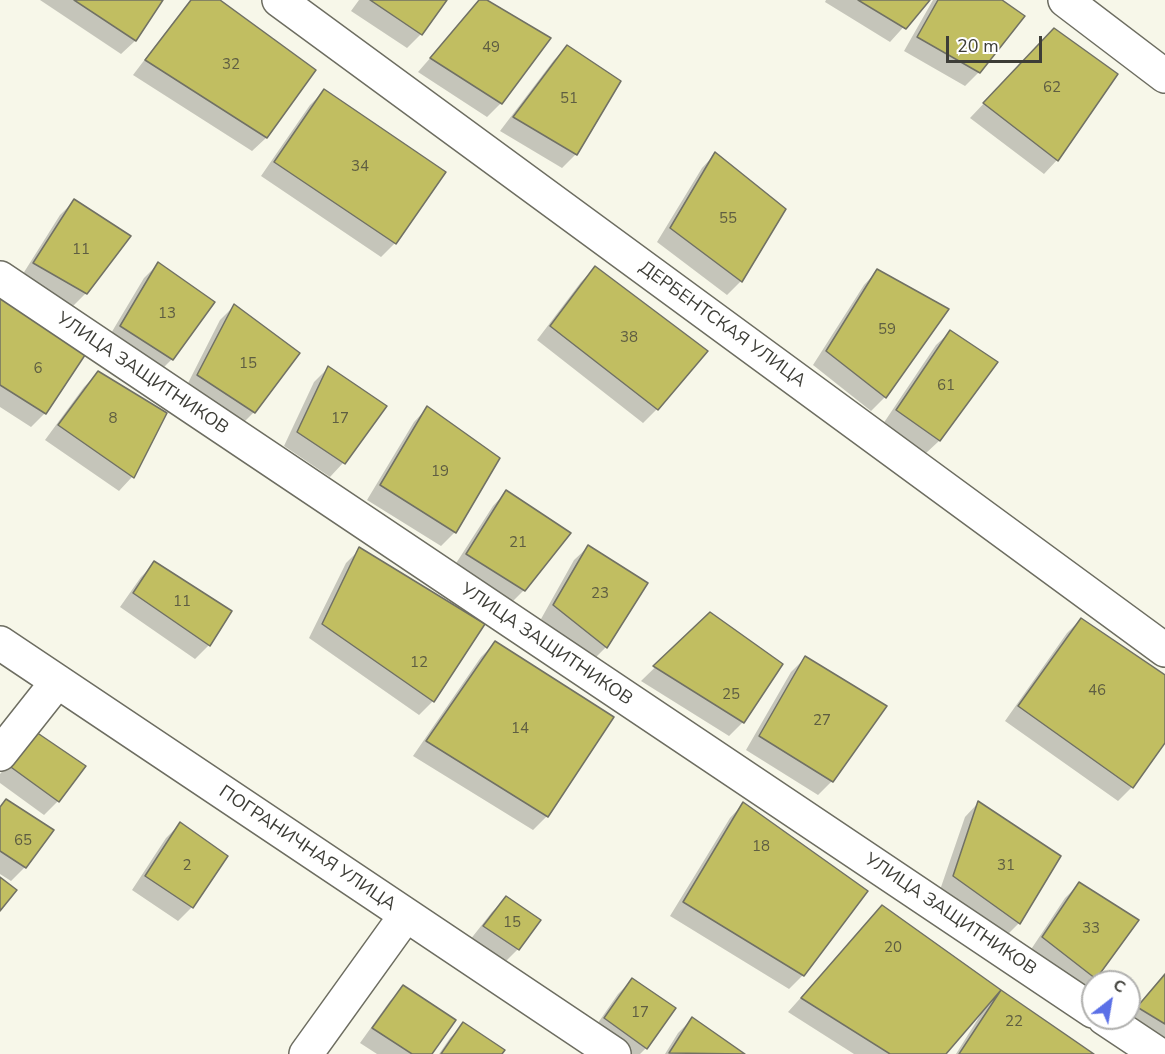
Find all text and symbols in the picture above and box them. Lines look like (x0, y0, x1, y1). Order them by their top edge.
scale bar (949, 24, 1045, 62)
text: 20 m (957, 34, 999, 58)
house number: 49 (482, 39, 500, 57)
house number: 32 (222, 56, 240, 74)
house number: 62 (1043, 79, 1061, 97)
house number: 51 (560, 90, 578, 108)
house number: 34 (351, 158, 369, 176)
house number: 55 (719, 210, 737, 228)
house number: 11 (72, 241, 90, 259)
street label: ДЕРБЕНТСКАЯ УЛИЦА (634, 257, 810, 393)
house number: 13 (158, 305, 176, 323)
street label: УЛИЦА ЗАЩИТНИКОВ (52, 308, 232, 440)
house number: 59 (878, 321, 896, 339)
house number: 38 (620, 329, 638, 347)
house number: 15 (239, 355, 257, 373)
house number: 6 (34, 360, 42, 378)
house number: 61 (937, 377, 955, 395)
house number: 8 (109, 410, 117, 428)
house number: 17 (331, 410, 349, 428)
house number: 19 (431, 463, 449, 481)
house number: 21 (509, 534, 527, 552)
street label: УЛИЦА ЗАЩИТНИКОВ (456, 579, 636, 711)
house number: 23 (591, 585, 609, 603)
house number: 11 (173, 593, 191, 611)
house number: 12 (410, 654, 428, 672)
house number: 46 (1088, 682, 1106, 700)
house number: 25 (722, 686, 740, 704)
house number: 27 (813, 712, 831, 730)
house number: 14 (511, 720, 529, 738)
street label: ПОГРАНИЧНАЯ УЛИЦА (214, 782, 400, 916)
house number: 65 (14, 832, 32, 850)
house number: 18 (752, 838, 770, 856)
street label: УЛИЦА ЗАЩИТНИКОВ (860, 849, 1040, 981)
house number: 2 (183, 857, 191, 875)
house number: 31 (997, 857, 1015, 875)
house number: 15 (503, 914, 521, 932)
house number: 33 (1082, 920, 1100, 938)
house number: 20 (884, 939, 902, 957)
north arrow (1081, 970, 1141, 1030)
text: С (1109, 974, 1130, 999)
house number: 17 (631, 1004, 649, 1022)
house number: 22 (1005, 1013, 1023, 1031)

